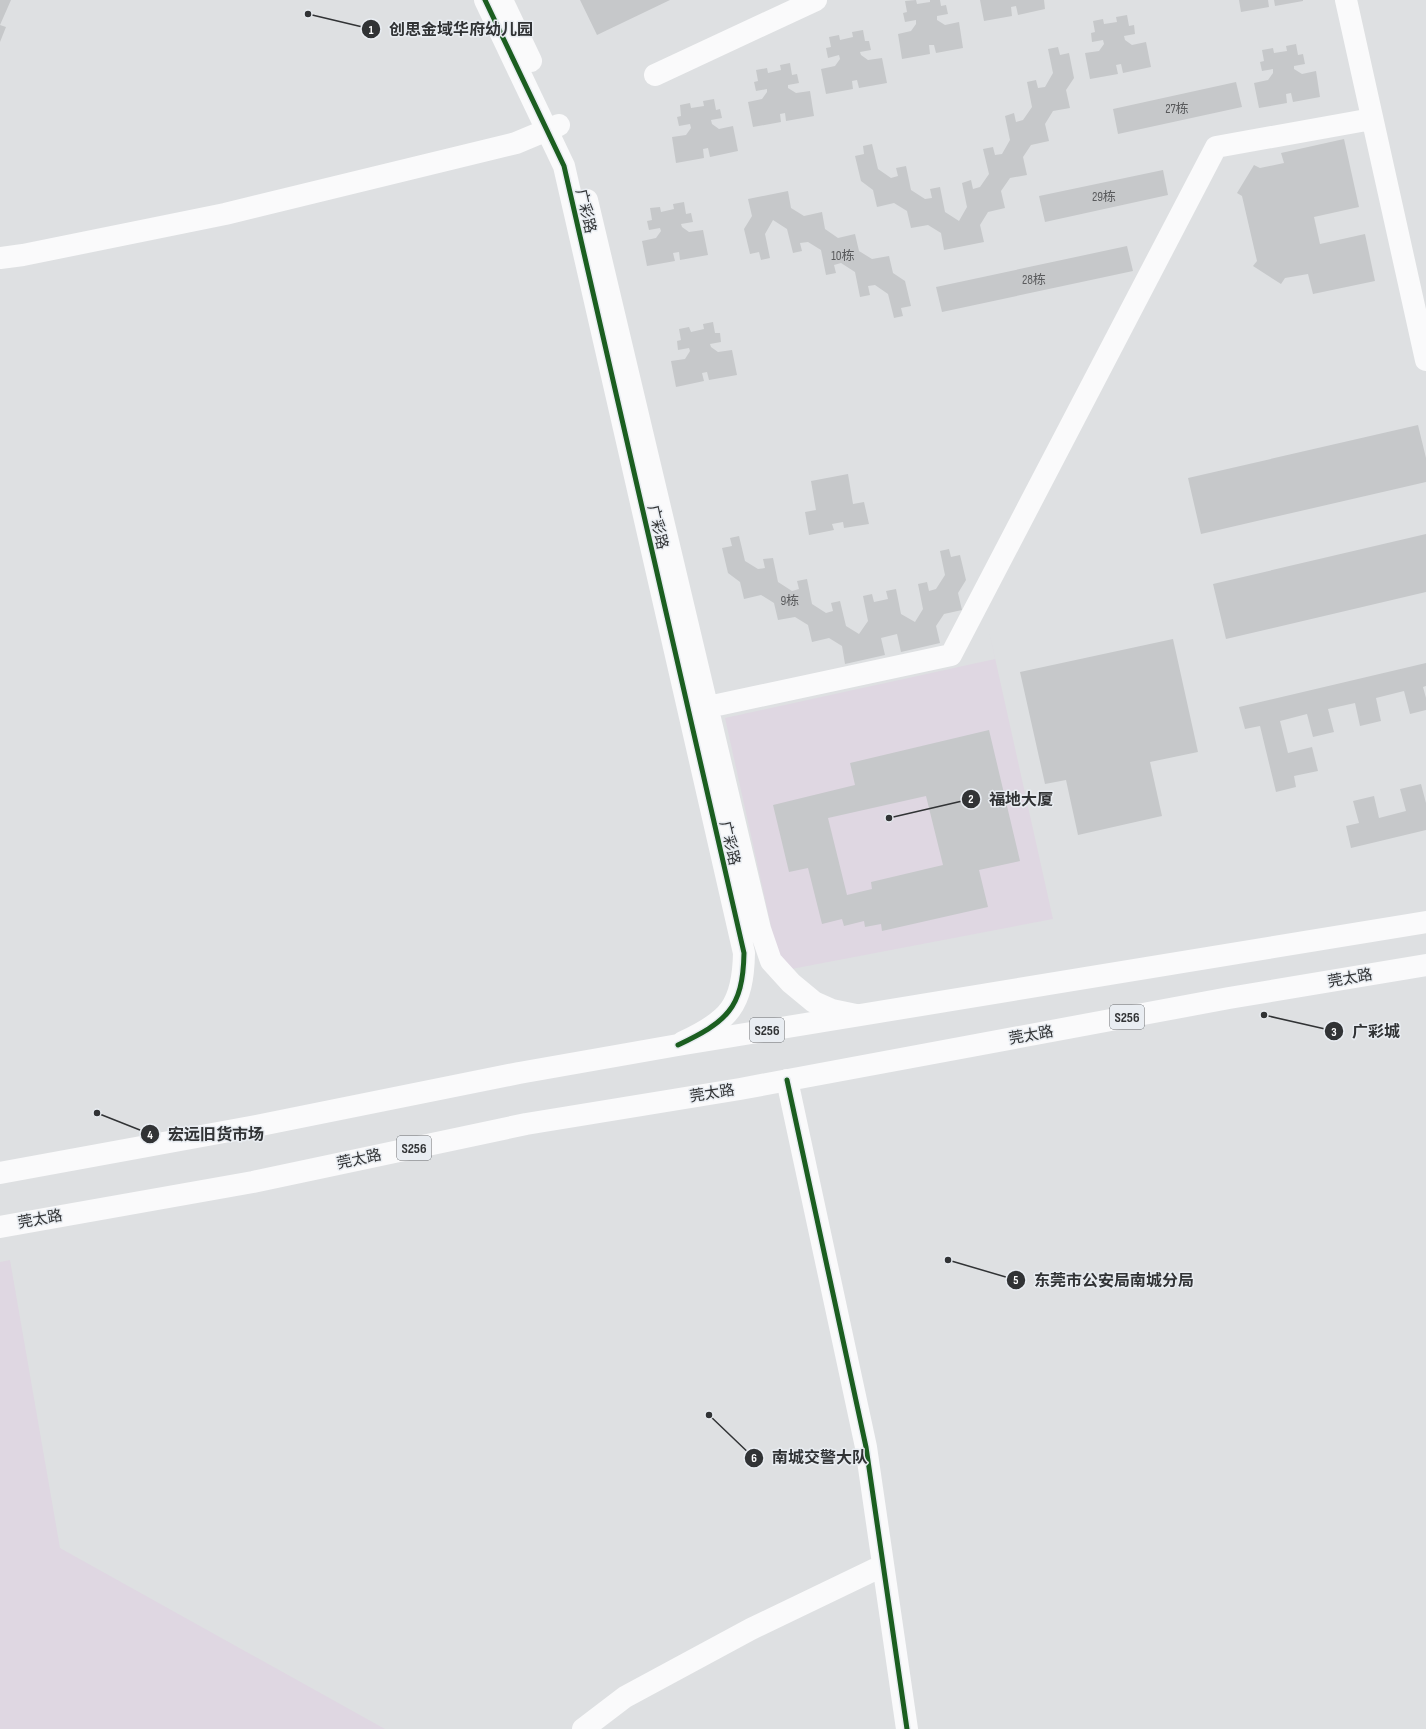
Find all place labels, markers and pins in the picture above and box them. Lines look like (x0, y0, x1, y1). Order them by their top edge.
callout: 创思金域华府幼儿园 (361, 15, 541, 43)
callout: 福地大厦 (961, 785, 1061, 813)
callout: 广彩城 (1324, 1017, 1408, 1045)
callout: 宏远旧货市场 (140, 1120, 272, 1148)
callout: 东莞市公安局南城分局 (1006, 1266, 1202, 1294)
callout: 南城交警大队 (744, 1444, 876, 1472)

